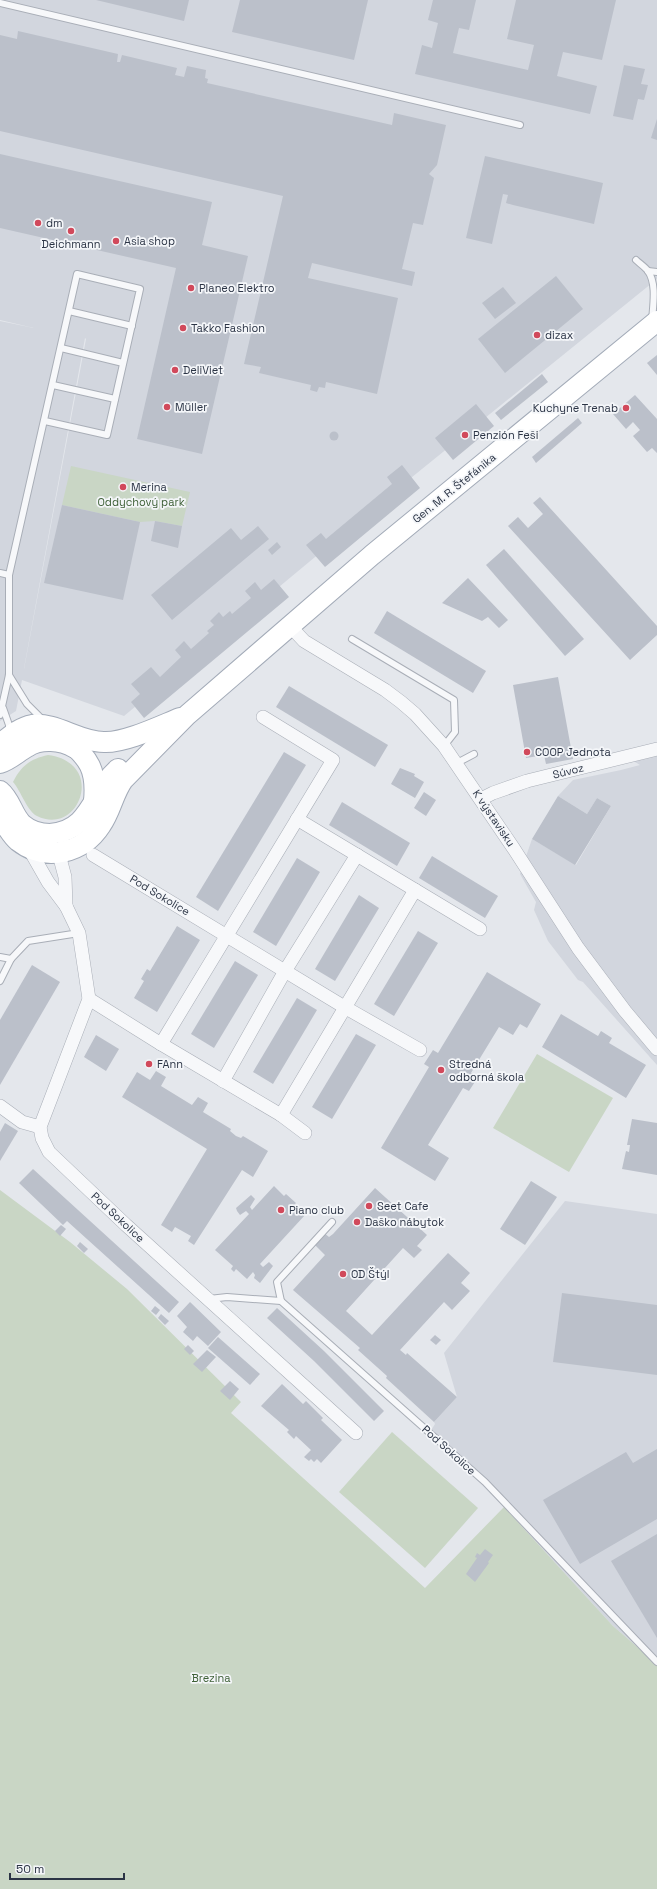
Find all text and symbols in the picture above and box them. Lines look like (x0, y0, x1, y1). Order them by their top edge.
place label: dm (46, 216, 63, 230)
marker: dm (33, 218, 43, 228)
marker: Deichmann (66, 226, 76, 236)
place label: Asia shop (124, 234, 175, 248)
marker: Asia shop (111, 236, 121, 246)
place label: Deichmann (41, 237, 101, 251)
place label: Planeo Elektro (199, 281, 275, 295)
marker: Planeo Elektro (186, 283, 196, 293)
place label: Takko Fashion (191, 321, 265, 335)
marker: Takko Fashion (178, 323, 188, 333)
place label: dizax (545, 328, 574, 342)
marker: dizax (532, 330, 542, 340)
place label: DeliViet (183, 363, 223, 377)
marker: DeliViet (170, 365, 180, 375)
place label: Müller (175, 400, 207, 414)
place label: Kuchyne Trenab (533, 401, 618, 415)
marker: Müller (162, 402, 172, 412)
marker: Kuchyne Trenab (621, 403, 631, 413)
place label: Penzión Feši (473, 428, 539, 442)
marker: Penzión Feši (460, 430, 470, 440)
street label: Gen. M. R. Štefánika (409, 450, 499, 526)
place label: Merina (131, 480, 168, 494)
marker: Merina (118, 482, 128, 492)
park label: Oddychový park (97, 495, 185, 509)
place label: COOP Jednota (535, 745, 611, 759)
marker: COOP Jednota (522, 747, 532, 757)
street label: Súvoz (551, 760, 585, 782)
street label: K výstavisku (470, 787, 518, 849)
street label: Pod Sokolice (127, 872, 193, 918)
place label: FAnn (157, 1057, 183, 1071)
place label: Stredná odborná škola (449, 1057, 525, 1084)
marker: FAnn (144, 1059, 154, 1069)
marker: Stredná odborná škola (436, 1065, 446, 1075)
street label: Pod Sokolice (89, 1189, 147, 1245)
place label: Seet Cafe (377, 1199, 429, 1213)
marker: Seet Cafe (364, 1201, 374, 1211)
place label: Piano club (289, 1203, 344, 1217)
marker: Piano club (276, 1205, 286, 1215)
place label: Daško nábytok (365, 1215, 444, 1229)
marker: Daško nábytok (352, 1217, 362, 1227)
place label: OD Štýl (351, 1267, 389, 1281)
marker: OD Štýl (338, 1269, 348, 1279)
street label: Pod Sokolice (419, 1422, 479, 1478)
park label: Brezina (191, 1671, 231, 1685)
scale bar (10, 1855, 124, 1881)
text: 50 m (16, 1861, 44, 1877)

